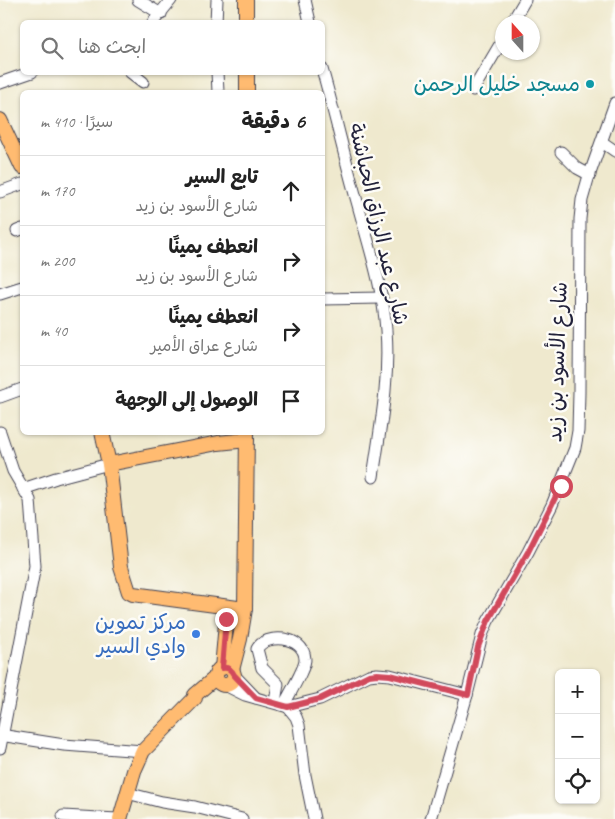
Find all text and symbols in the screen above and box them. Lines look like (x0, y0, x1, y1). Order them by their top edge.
north arrow (495, 15, 540, 60)
search box (20, 20, 325, 75)
icon: search (38, 34, 66, 62)
text: ابحث هنا (78, 35, 146, 59)
place label: مسجد خليل الرحمن (414, 71, 580, 97)
marker: مسجد خليل الرحمن (584, 78, 596, 90)
text: 6 دقيقة (242, 108, 305, 134)
text: سيرًا · 410 m (40, 112, 113, 132)
street label: شارع عبد الرزاق الحباشنة (341, 121, 415, 328)
text: تابع السير (186, 165, 258, 189)
icon: ahead (277, 177, 305, 205)
text: 170 m (40, 181, 74, 201)
text: شارع الأسود بن زيد (136, 196, 258, 216)
text: انعطف يمينًا (169, 235, 258, 259)
icon: right (277, 247, 305, 275)
text: 200 m (40, 251, 74, 271)
text: شارع الأسود بن زيد (136, 266, 258, 286)
street label: شارع الأسود بن زيد (540, 281, 575, 443)
text: انعطف يمينًا (169, 305, 258, 329)
icon: right (277, 317, 305, 345)
text: 40 m (40, 321, 67, 341)
text: شارع عراق الأمير (151, 336, 258, 356)
icon: arrive (277, 387, 305, 415)
text: الوصول إلى الوجهة (115, 388, 258, 412)
route start (550, 475, 573, 498)
route end (215, 608, 238, 631)
place label: مركز تموين وادي السير (95, 609, 186, 661)
marker: مركز تموين وادي السير (190, 628, 202, 640)
map controls (555, 669, 600, 804)
button: + (555, 669, 600, 714)
button: − (555, 714, 600, 759)
button: locate (555, 759, 600, 804)

